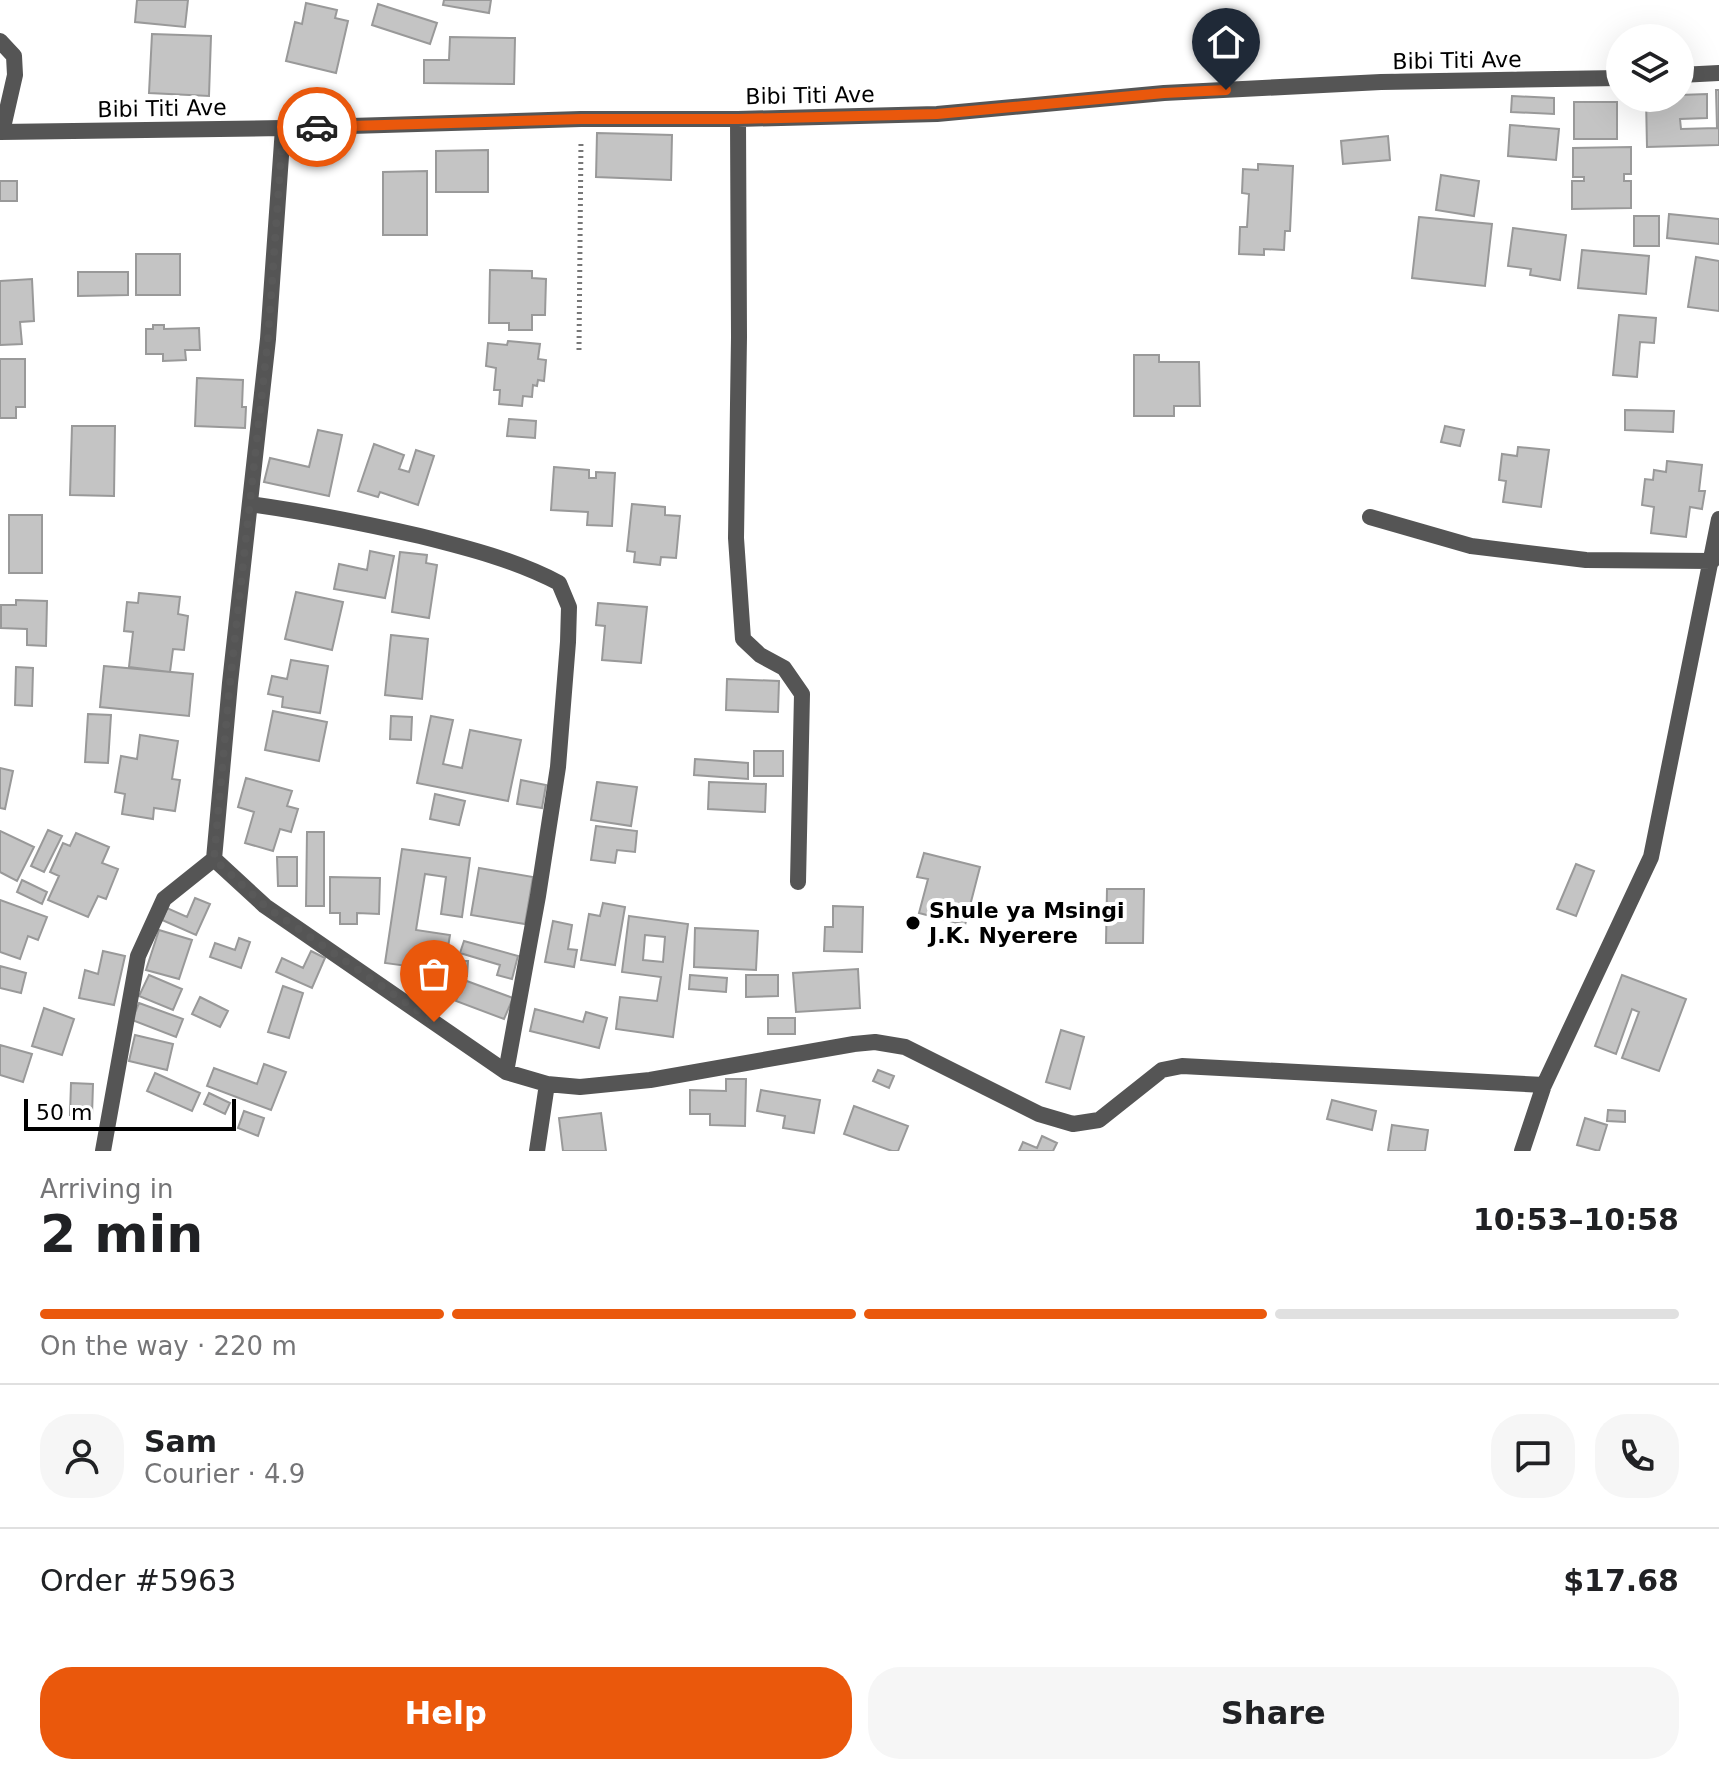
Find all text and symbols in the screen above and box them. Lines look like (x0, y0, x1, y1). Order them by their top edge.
pin (1192, 8, 1260, 90)
icon: home (1204, 20, 1248, 64)
map controls (1606, 24, 1694, 112)
button: layers (1606, 24, 1694, 112)
street label: Bibi Titi Ave (1392, 47, 1522, 74)
street label: Bibi Titi Ave (745, 82, 875, 109)
courier (277, 87, 357, 167)
street label: Bibi Titi Ave (97, 95, 227, 122)
icon: car (295, 105, 339, 149)
place label: Shule ya Msingi J.K. Nyerere (927, 898, 1125, 948)
marker: Shule ya Msingi J.K. Nyerere (904, 914, 922, 932)
pin (400, 940, 468, 1022)
icon: bag (412, 952, 456, 996)
scale bar (24, 1095, 236, 1131)
text: 50 m (36, 1100, 92, 1125)
text: Arriving in (40, 1174, 174, 1204)
text: 10:53–10:58 (1473, 1202, 1679, 1237)
text: 2 min (40, 1204, 203, 1264)
text: On the way · 220 m (40, 1331, 297, 1361)
button: person (40, 1414, 124, 1498)
button: chat (1491, 1414, 1575, 1498)
button: phone (1595, 1414, 1679, 1498)
text: Sam (144, 1424, 217, 1459)
text: Courier · 4.9 (144, 1459, 305, 1489)
text: Order #5963 (40, 1563, 236, 1598)
text: $17.68 (1563, 1563, 1679, 1598)
button: Help (40, 1667, 852, 1759)
button: Share (868, 1667, 1679, 1759)

